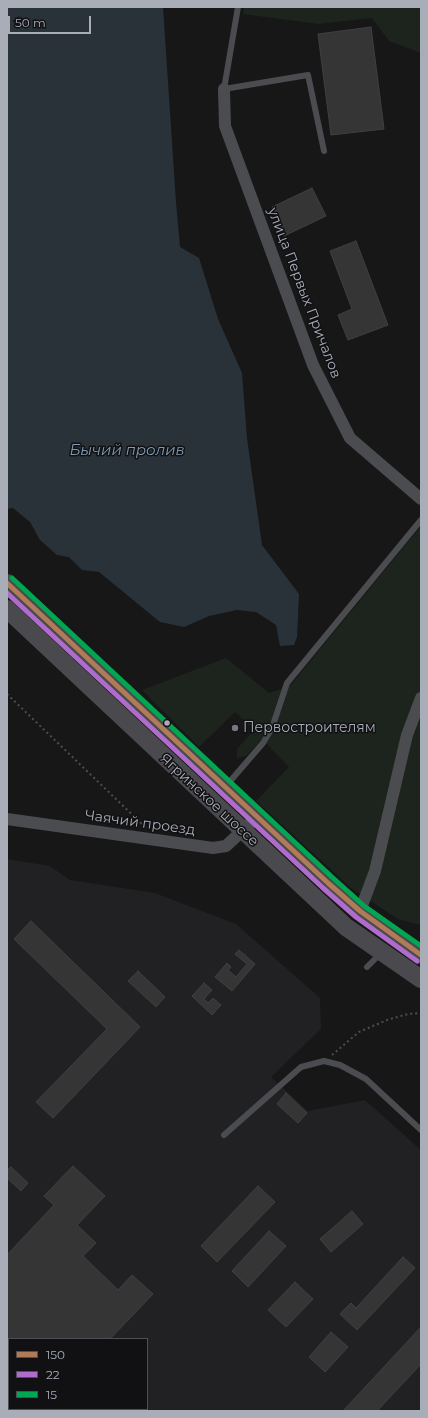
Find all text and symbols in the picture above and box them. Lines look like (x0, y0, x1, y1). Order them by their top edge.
scale bar (10, 8, 93, 34)
text: 50 m (15, 15, 46, 30)
street label: улица Первых Причалов (264, 205, 344, 381)
water label: Бычий пролив (69, 442, 185, 460)
unlabelled marker (162, 718, 172, 728)
place label: Первостроителям (243, 720, 376, 736)
marker: Первостроителям (230, 723, 240, 733)
street label: Ягринское шоссе (156, 750, 262, 850)
street label: Чаячий проезд (84, 807, 196, 839)
legend (8, 1338, 148, 1410)
text: 150 (46, 1347, 65, 1362)
text: 22 (46, 1367, 60, 1382)
text: 15 (46, 1387, 57, 1402)

